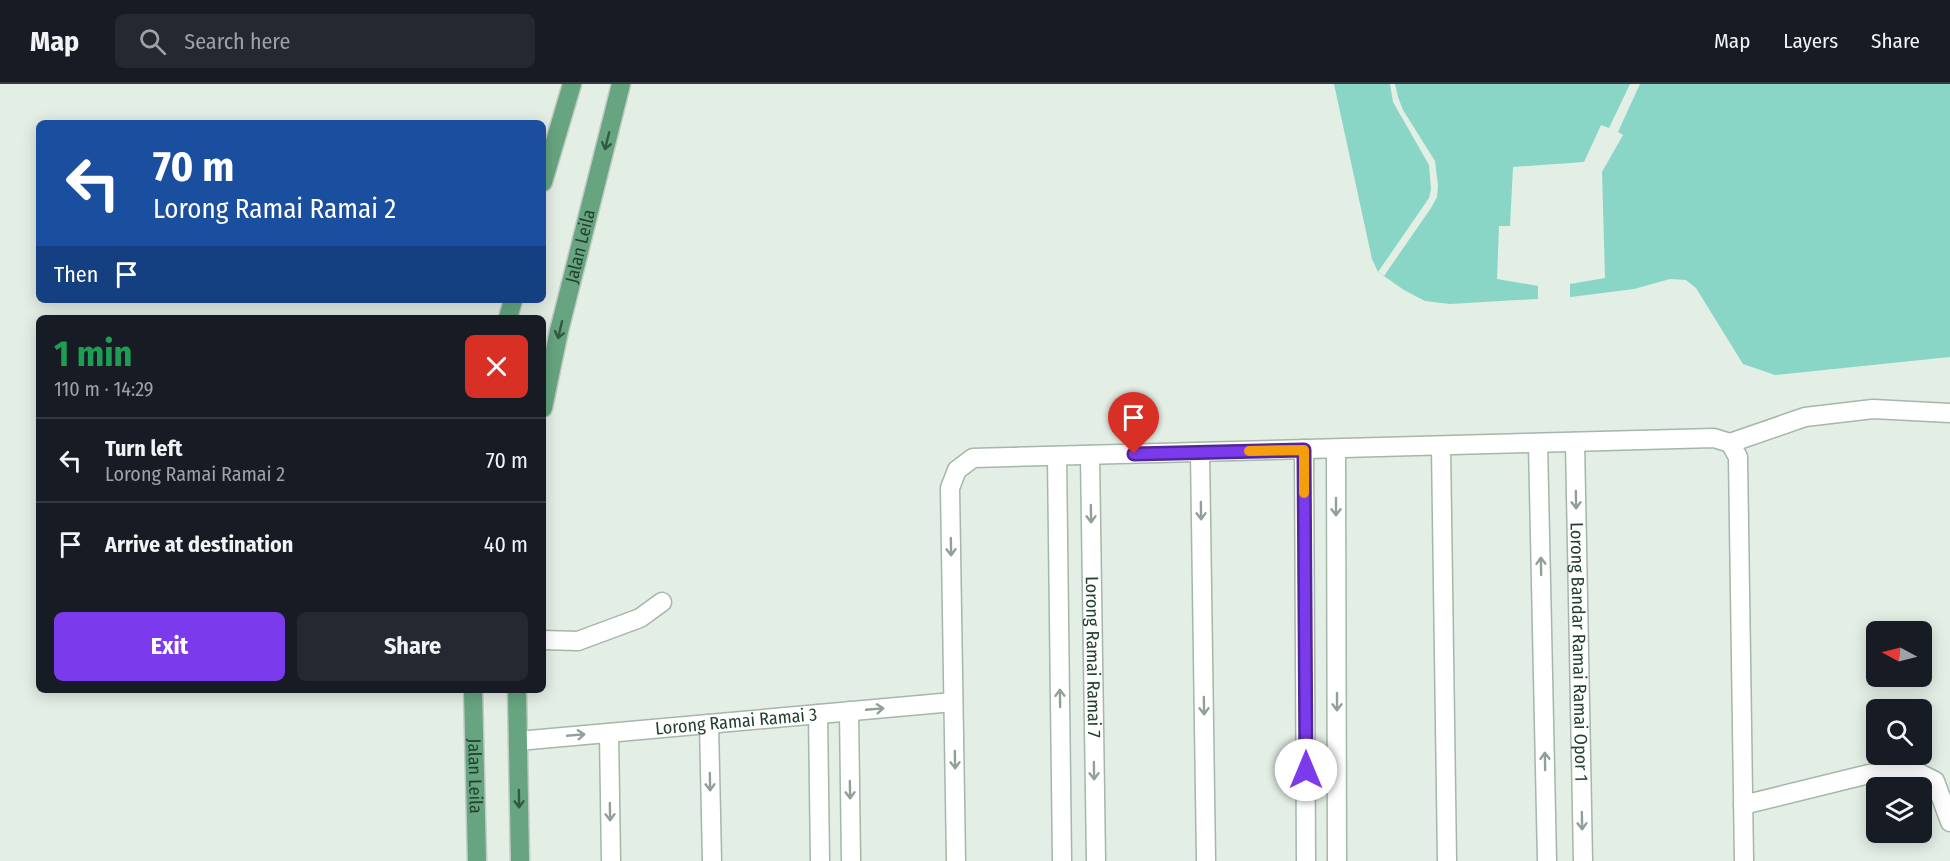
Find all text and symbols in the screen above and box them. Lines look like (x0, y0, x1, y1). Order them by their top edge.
search box (115, 14, 535, 68)
text: Map (30, 25, 79, 58)
icon: search (136, 25, 169, 58)
text: Search here (184, 28, 290, 55)
text: Map (1714, 28, 1750, 54)
text: Layers (1783, 28, 1838, 54)
text: Share (1871, 28, 1920, 54)
one-way arrow (601, 131, 613, 150)
text: 70 m (153, 142, 234, 192)
icon: left (54, 144, 132, 222)
text: Lorong Ramai Ramai 2 (153, 193, 396, 225)
street label: Jalan Leila (560, 207, 600, 285)
icon: arrive (110, 258, 143, 291)
text: Then (54, 261, 98, 288)
one-way arrow (553, 320, 565, 339)
text: 1 min (54, 332, 132, 376)
button: close (465, 335, 528, 398)
text: 110 m · 14:29 (54, 377, 154, 401)
pin (1108, 392, 1159, 454)
icon: arrive (1117, 401, 1150, 434)
text: Turn left (105, 435, 183, 462)
icon: left (54, 444, 87, 477)
text: 70 m (486, 447, 528, 474)
text: Lorong Ramai Ramai 2 (105, 462, 285, 486)
one-way arrow (1570, 490, 1582, 510)
one-way arrow (1330, 497, 1342, 517)
one-way arrow (1195, 500, 1207, 520)
one-way arrow (1085, 503, 1097, 523)
street label: Lorong Bandar Ramai Ramai Opor 1 (1566, 522, 1592, 782)
icon: arrive (54, 528, 87, 561)
text: Arrive at destination (105, 531, 293, 558)
text: 40 m (484, 531, 528, 558)
one-way arrow (945, 536, 957, 556)
one-way arrow (1535, 556, 1547, 576)
street label: Lorong Ramai Ramai 7 (1081, 576, 1105, 738)
button: Exit (54, 612, 285, 681)
button: Share (297, 612, 528, 681)
north arrow (1866, 621, 1932, 687)
map controls (1866, 621, 1932, 843)
one-way arrow (1054, 688, 1066, 708)
one-way arrow (1331, 692, 1343, 712)
one-way arrow (1198, 695, 1210, 715)
button: search (1866, 699, 1932, 765)
street label: Lorong Ramai Ramai 3 (654, 703, 818, 740)
one-way arrow (864, 703, 884, 714)
one-way arrow (566, 730, 586, 741)
street label: Jalan Leila (463, 738, 487, 814)
position arrow (1274, 738, 1338, 802)
one-way arrow (949, 750, 960, 770)
one-way arrow (1539, 751, 1550, 771)
one-way arrow (1089, 761, 1100, 781)
one-way arrow (704, 772, 716, 792)
button: layers (1866, 777, 1932, 843)
one-way arrow (844, 780, 856, 800)
one-way arrow (513, 789, 525, 809)
one-way arrow (604, 802, 616, 822)
one-way arrow (1576, 811, 1588, 831)

